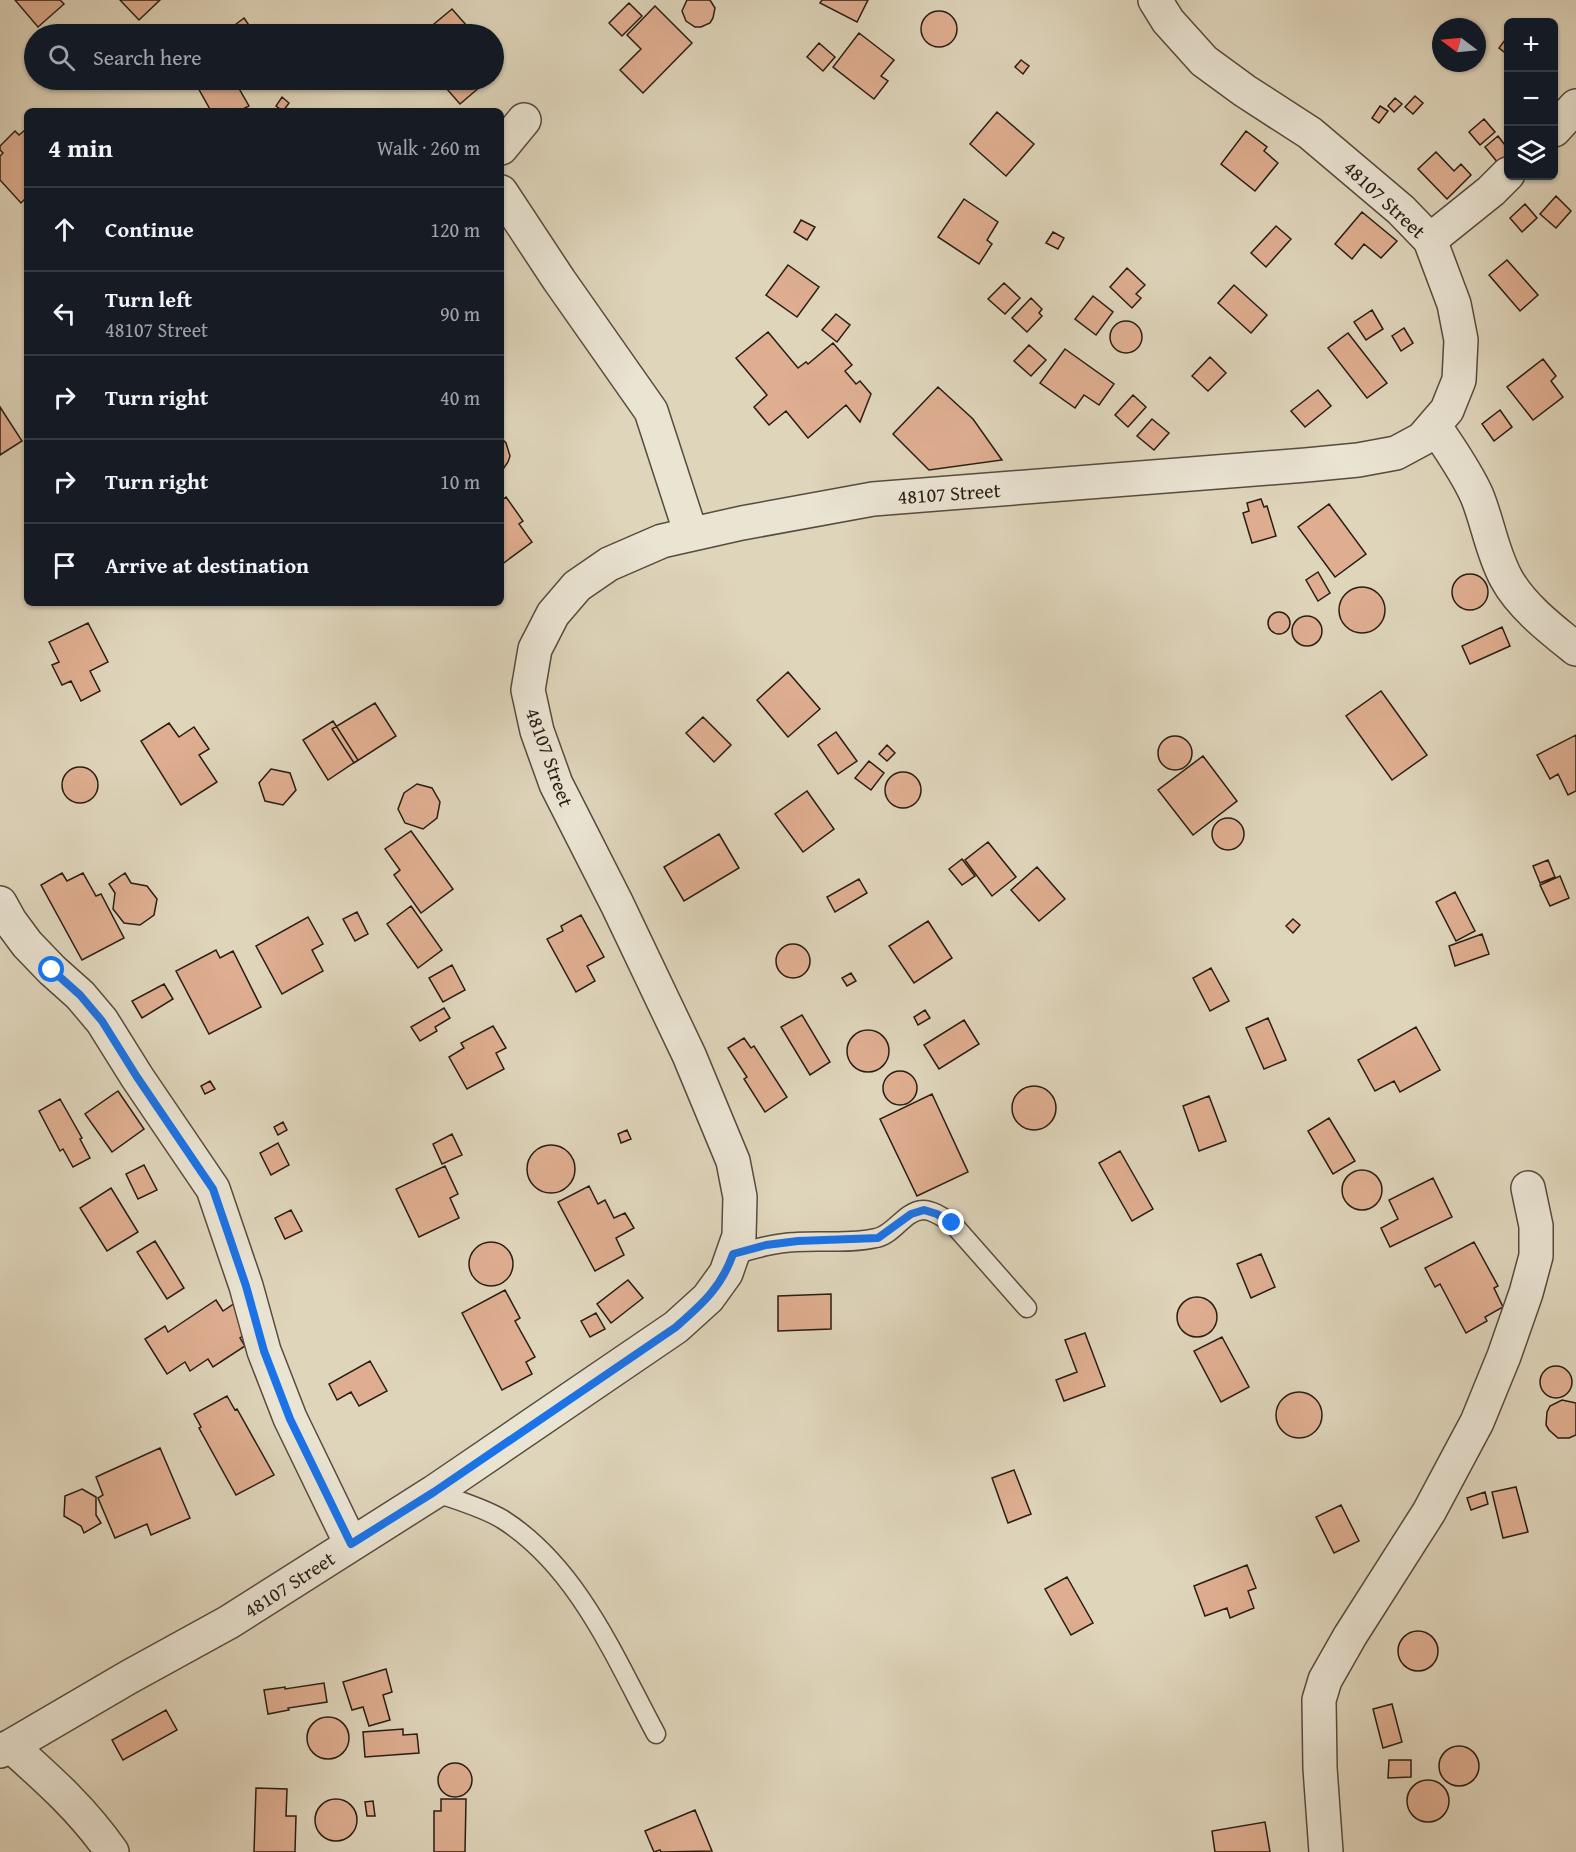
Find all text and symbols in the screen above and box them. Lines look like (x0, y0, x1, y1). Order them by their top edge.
north arrow (1432, 18, 1486, 72)
map controls (1504, 18, 1558, 180)
button: + (1504, 18, 1558, 72)
search box (24, 24, 504, 90)
icon: search (45, 41, 78, 74)
text: Search here (93, 41, 202, 73)
button: − (1504, 72, 1558, 126)
button: layers (1504, 126, 1558, 180)
text: 4 min (48, 128, 113, 167)
text: Walk · 260 m (377, 133, 480, 162)
street label: 48107 Street (1337, 153, 1433, 245)
icon: ahead (48, 213, 81, 246)
text: Continue (105, 213, 194, 245)
text: 120 m (430, 215, 480, 244)
text: Turn left (105, 283, 192, 315)
icon: left (48, 297, 81, 330)
text: 90 m (440, 299, 480, 328)
text: 48107 Street (105, 315, 208, 344)
icon: right (48, 381, 81, 414)
text: Turn right (105, 381, 208, 413)
text: 40 m (440, 383, 480, 412)
icon: right (48, 465, 81, 498)
text: Turn right (105, 465, 208, 497)
text: 10 m (440, 467, 480, 496)
street label: 48107 Street (897, 475, 1001, 511)
icon: arrive (48, 549, 81, 582)
text: Arrive at destination (105, 549, 309, 581)
street label: 48107 Street (519, 704, 581, 810)
route start (38, 956, 64, 982)
route end (938, 1209, 964, 1235)
street label: 48107 Street (238, 1544, 340, 1624)

